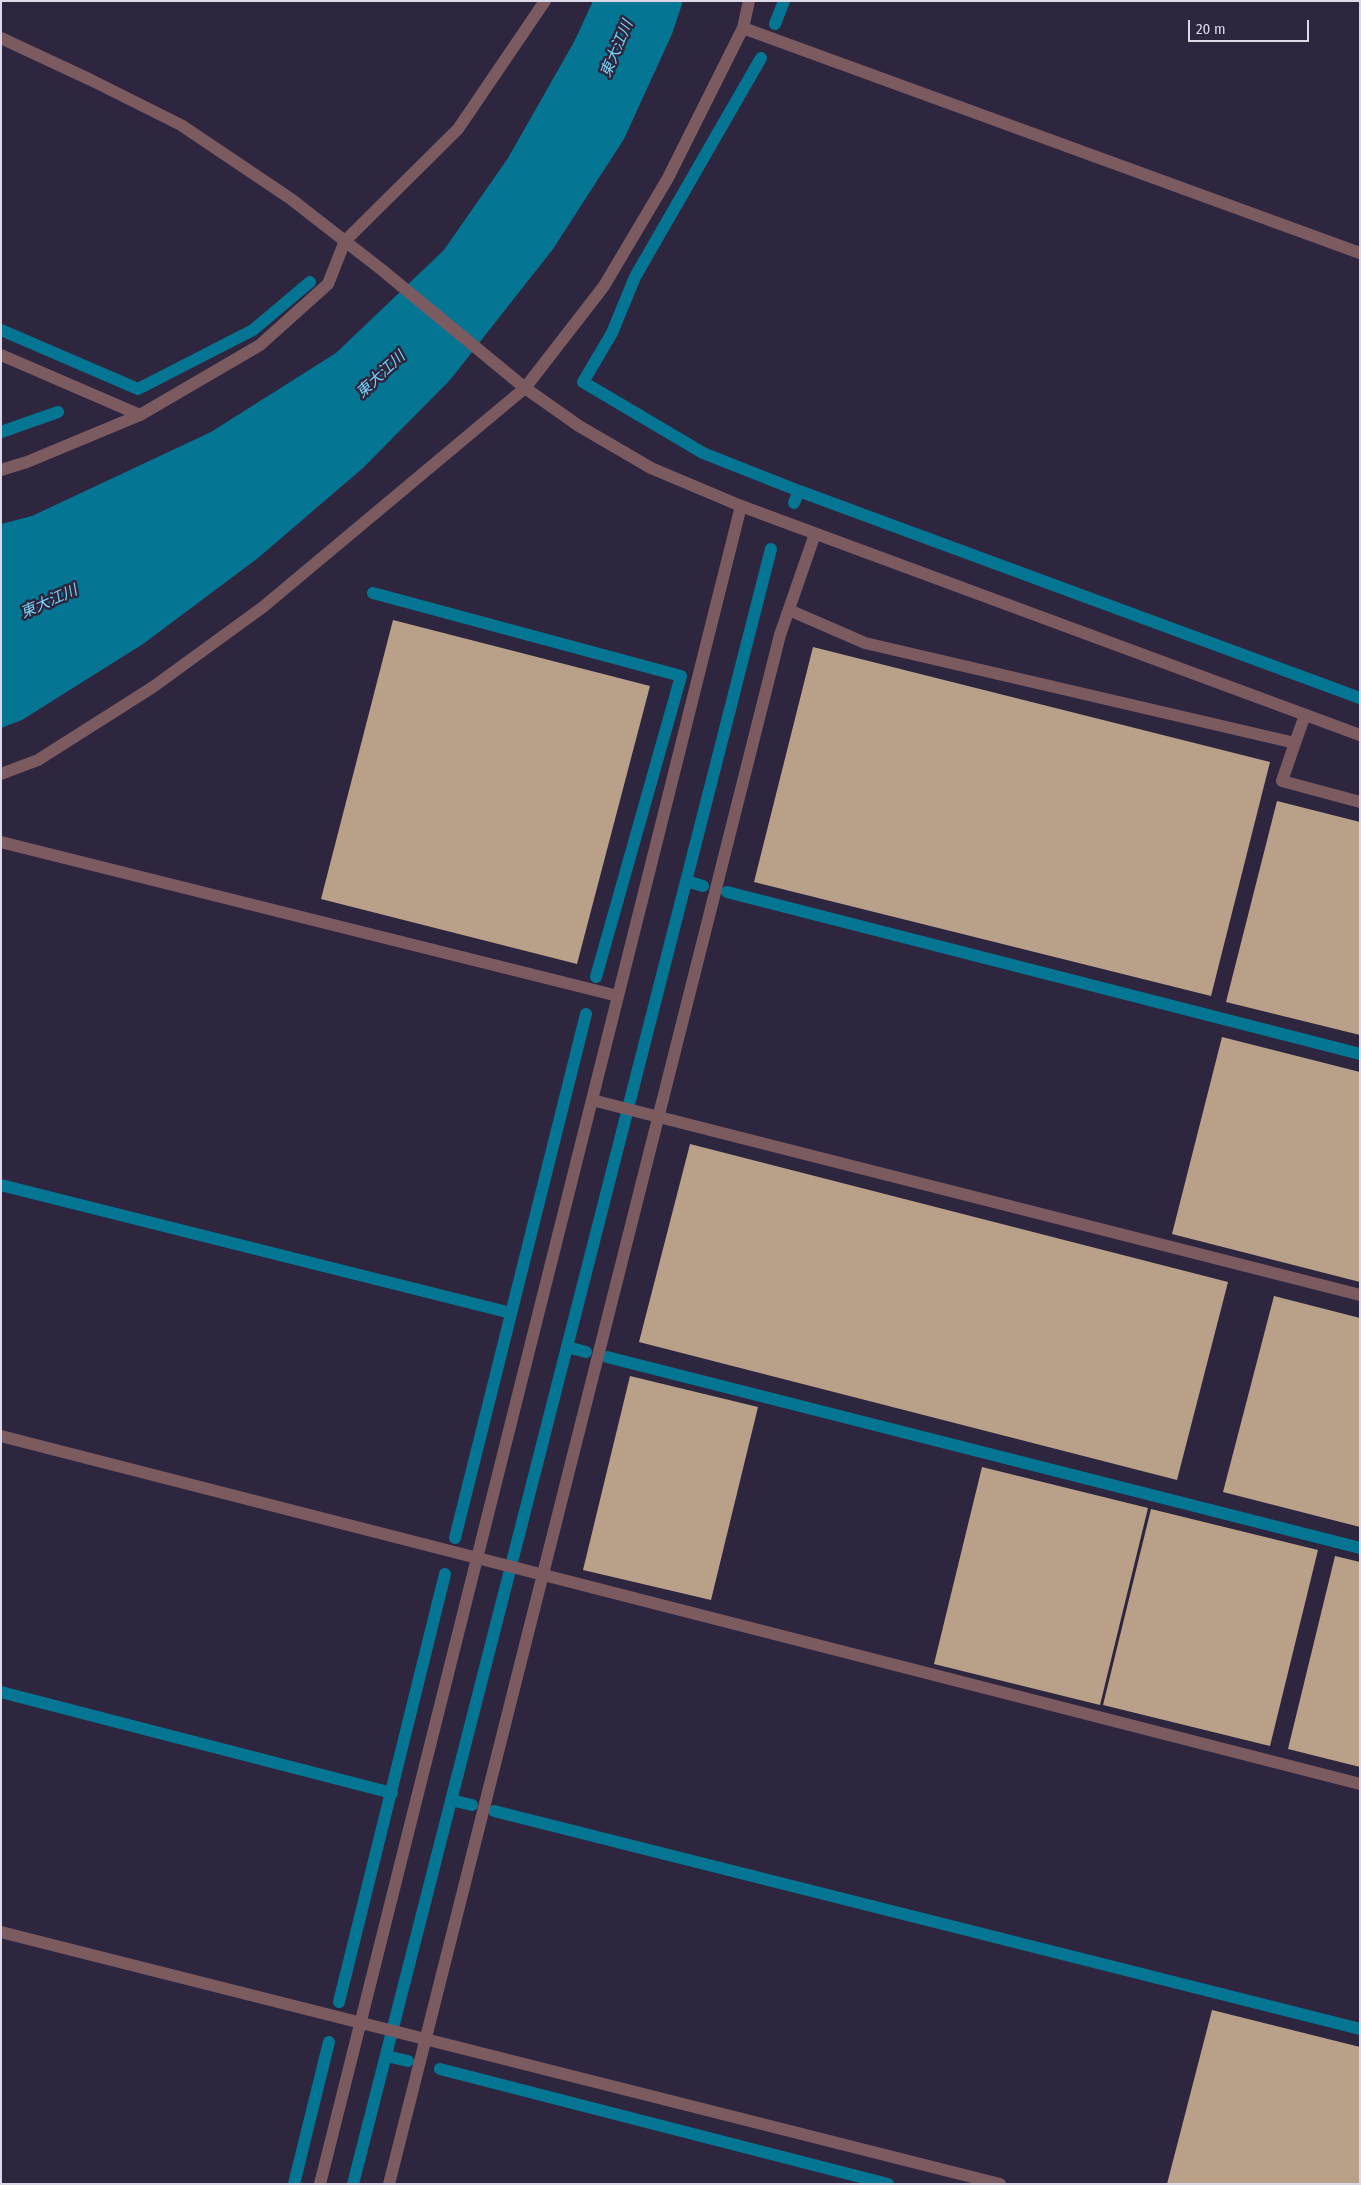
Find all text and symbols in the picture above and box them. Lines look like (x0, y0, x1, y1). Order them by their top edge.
scale bar (1191, 10, 1312, 42)
water label: 東大江川 (597, 18, 637, 80)
text: 20 m (1196, 20, 1226, 38)
water label: 東大江川 (353, 348, 409, 402)
water label: 東大江川 (18, 582, 80, 622)

